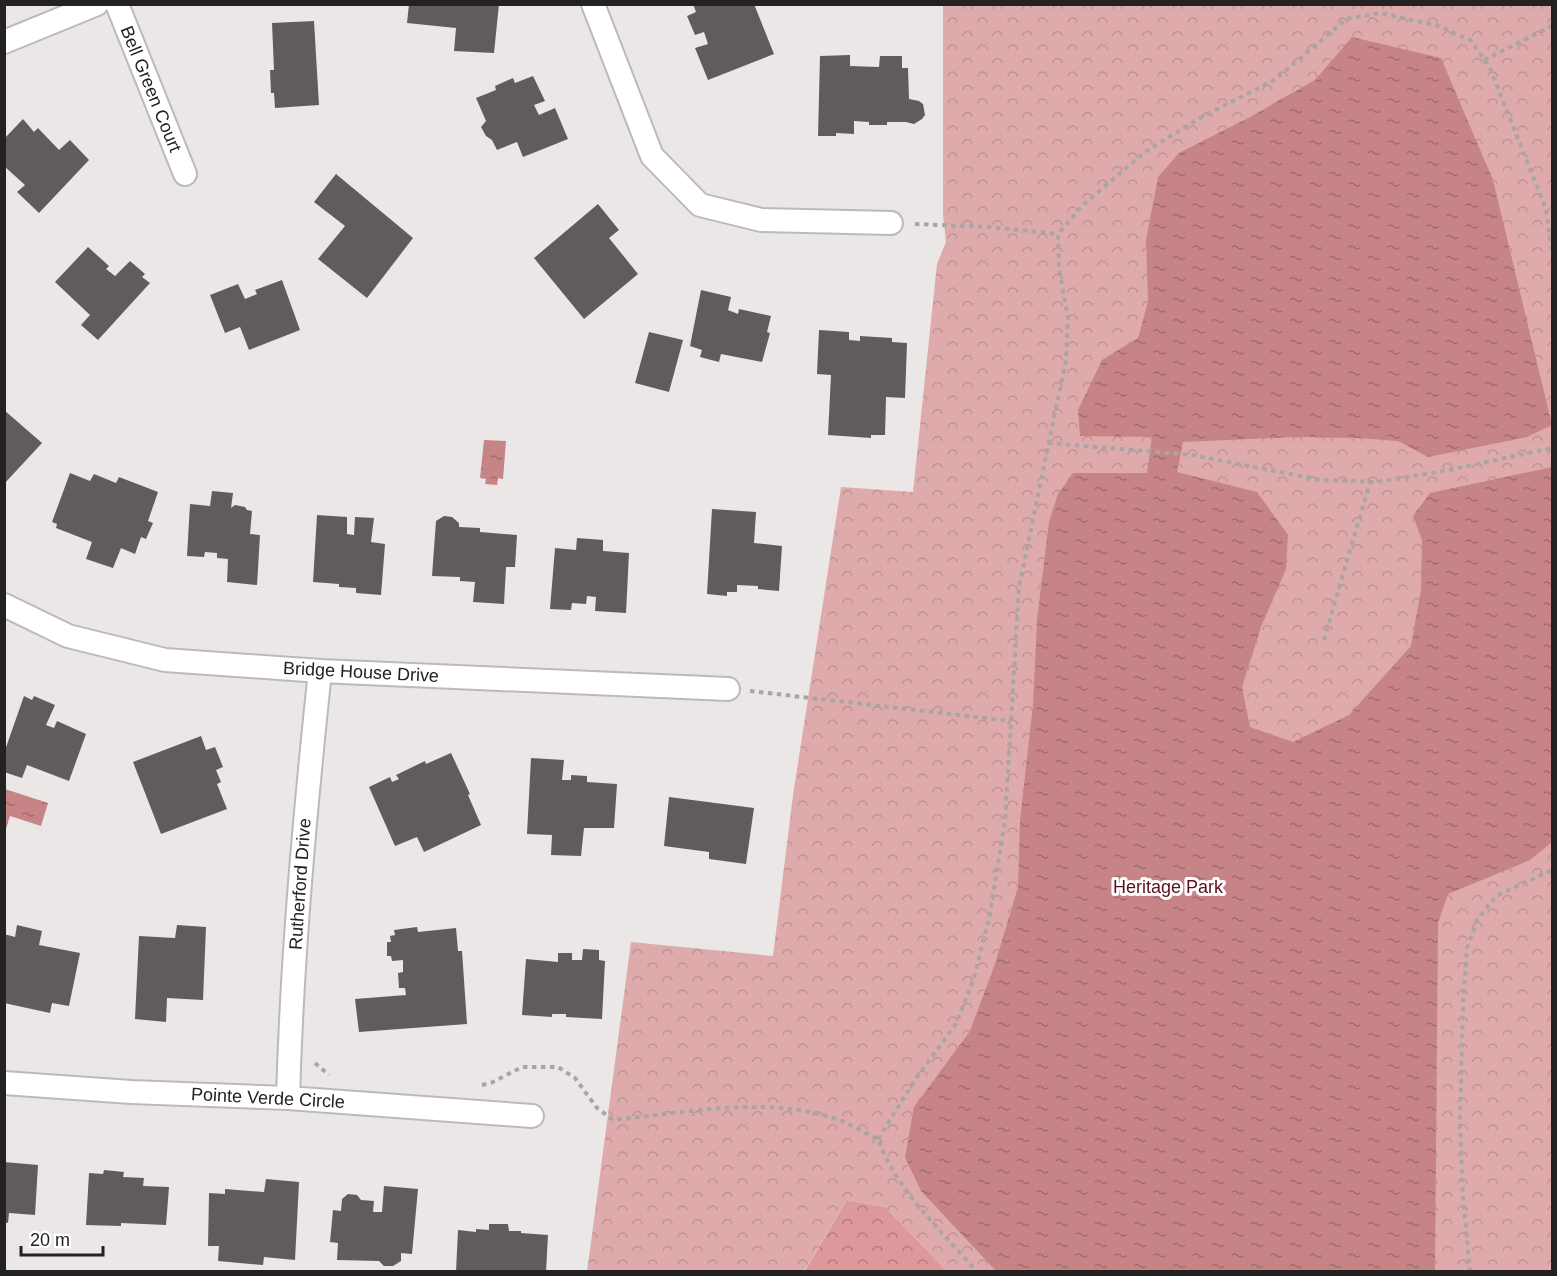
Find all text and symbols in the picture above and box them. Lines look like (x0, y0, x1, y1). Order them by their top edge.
street label: Bell Green Court (117, 23, 185, 155)
street label: Bridge House Drive (283, 658, 439, 686)
street label: Rutherford Drive (285, 817, 315, 951)
park label: Heritage Park (1113, 877, 1224, 897)
street label: Pointe Verde Circle (191, 1084, 345, 1112)
scale bar (21, 1219, 104, 1257)
text: 20 m (30, 1230, 70, 1250)

